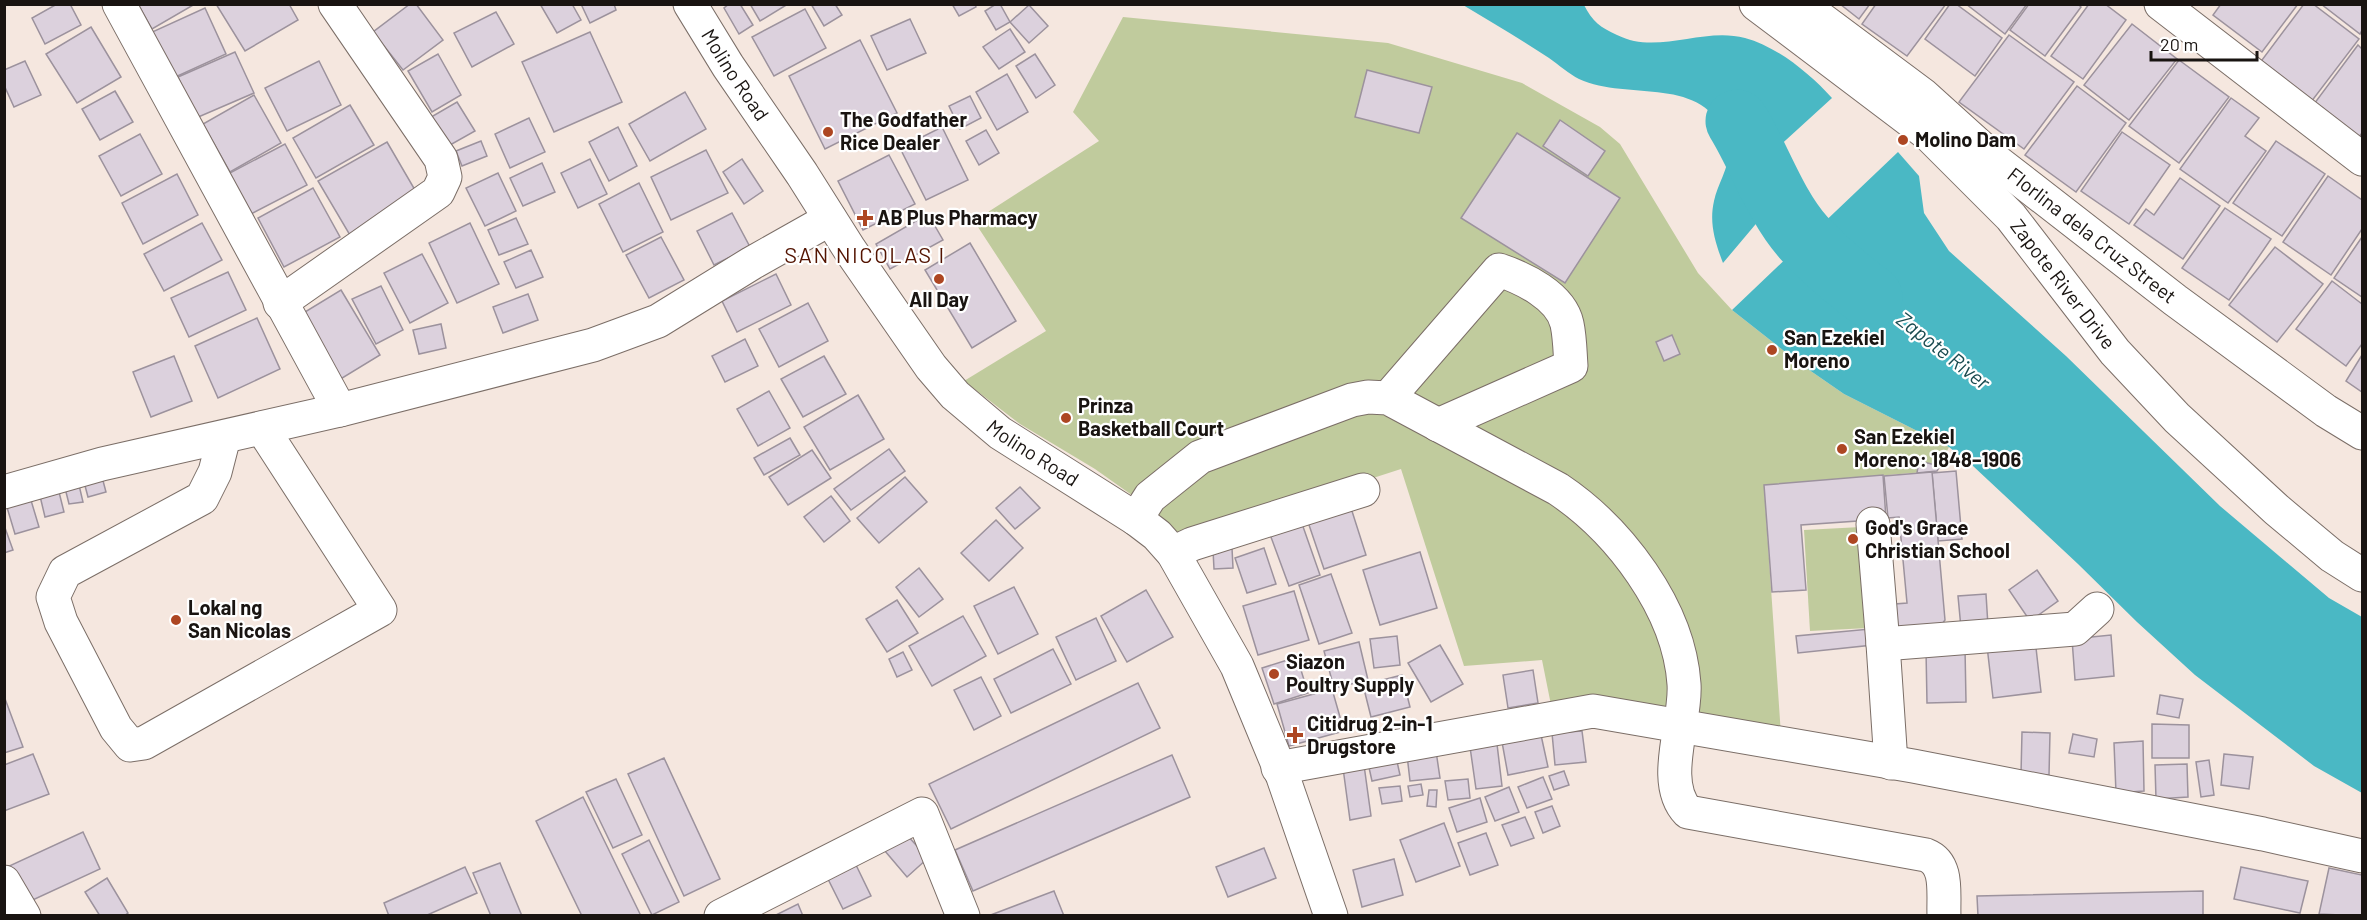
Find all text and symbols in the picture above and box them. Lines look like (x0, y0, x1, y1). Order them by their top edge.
street label: Molino Road (697, 24, 775, 125)
scale bar (2151, 24, 2258, 62)
text: 20 m (2160, 33, 2198, 55)
place label: The Godfather Rice Dealer (840, 107, 968, 154)
marker: The Godfather Rice Dealer (821, 125, 835, 139)
place label: Molino Dam (1915, 127, 2016, 151)
marker: Molino Dam (1896, 133, 1910, 147)
street label: Florlina dela Cruz Street (2003, 162, 2182, 308)
place label: AB Plus Pharmacy (877, 205, 1038, 229)
marker: AB Plus Pharmacy (858, 211, 872, 225)
street label: Zapote River Drive (2006, 214, 2121, 354)
district label: SAN NICOLAS I (784, 241, 946, 267)
marker: All Day (932, 272, 946, 286)
place label: All Day (909, 287, 969, 311)
water label: Zapote River (1892, 306, 1996, 394)
place label: San Ezekiel Moreno (1784, 325, 1885, 372)
marker: San Ezekiel Moreno (1765, 343, 1779, 357)
place label: Prinza Basketball Court (1078, 393, 1224, 440)
marker: Prinza Basketball Court (1059, 411, 1073, 425)
street label: Molino Road (982, 414, 1084, 491)
place label: San Ezekiel Moreno: 1848–1906 (1854, 424, 2021, 471)
marker: San Ezekiel Moreno: 1848–1906 (1835, 442, 1849, 456)
place label: God's Grace Christian School (1865, 515, 2010, 562)
marker: God's Grace Christian School (1846, 532, 1860, 546)
place label: Lokal ng San Nicolas (188, 595, 291, 642)
marker: Lokal ng San Nicolas (169, 613, 183, 627)
place label: Siazon Poultry Supply (1286, 649, 1414, 696)
marker: Siazon Poultry Supply (1267, 667, 1281, 681)
place label: Citidrug 2-in-1 Drugstore (1307, 711, 1433, 758)
marker: Citidrug 2-in-1 Drugstore (1288, 728, 1302, 742)

